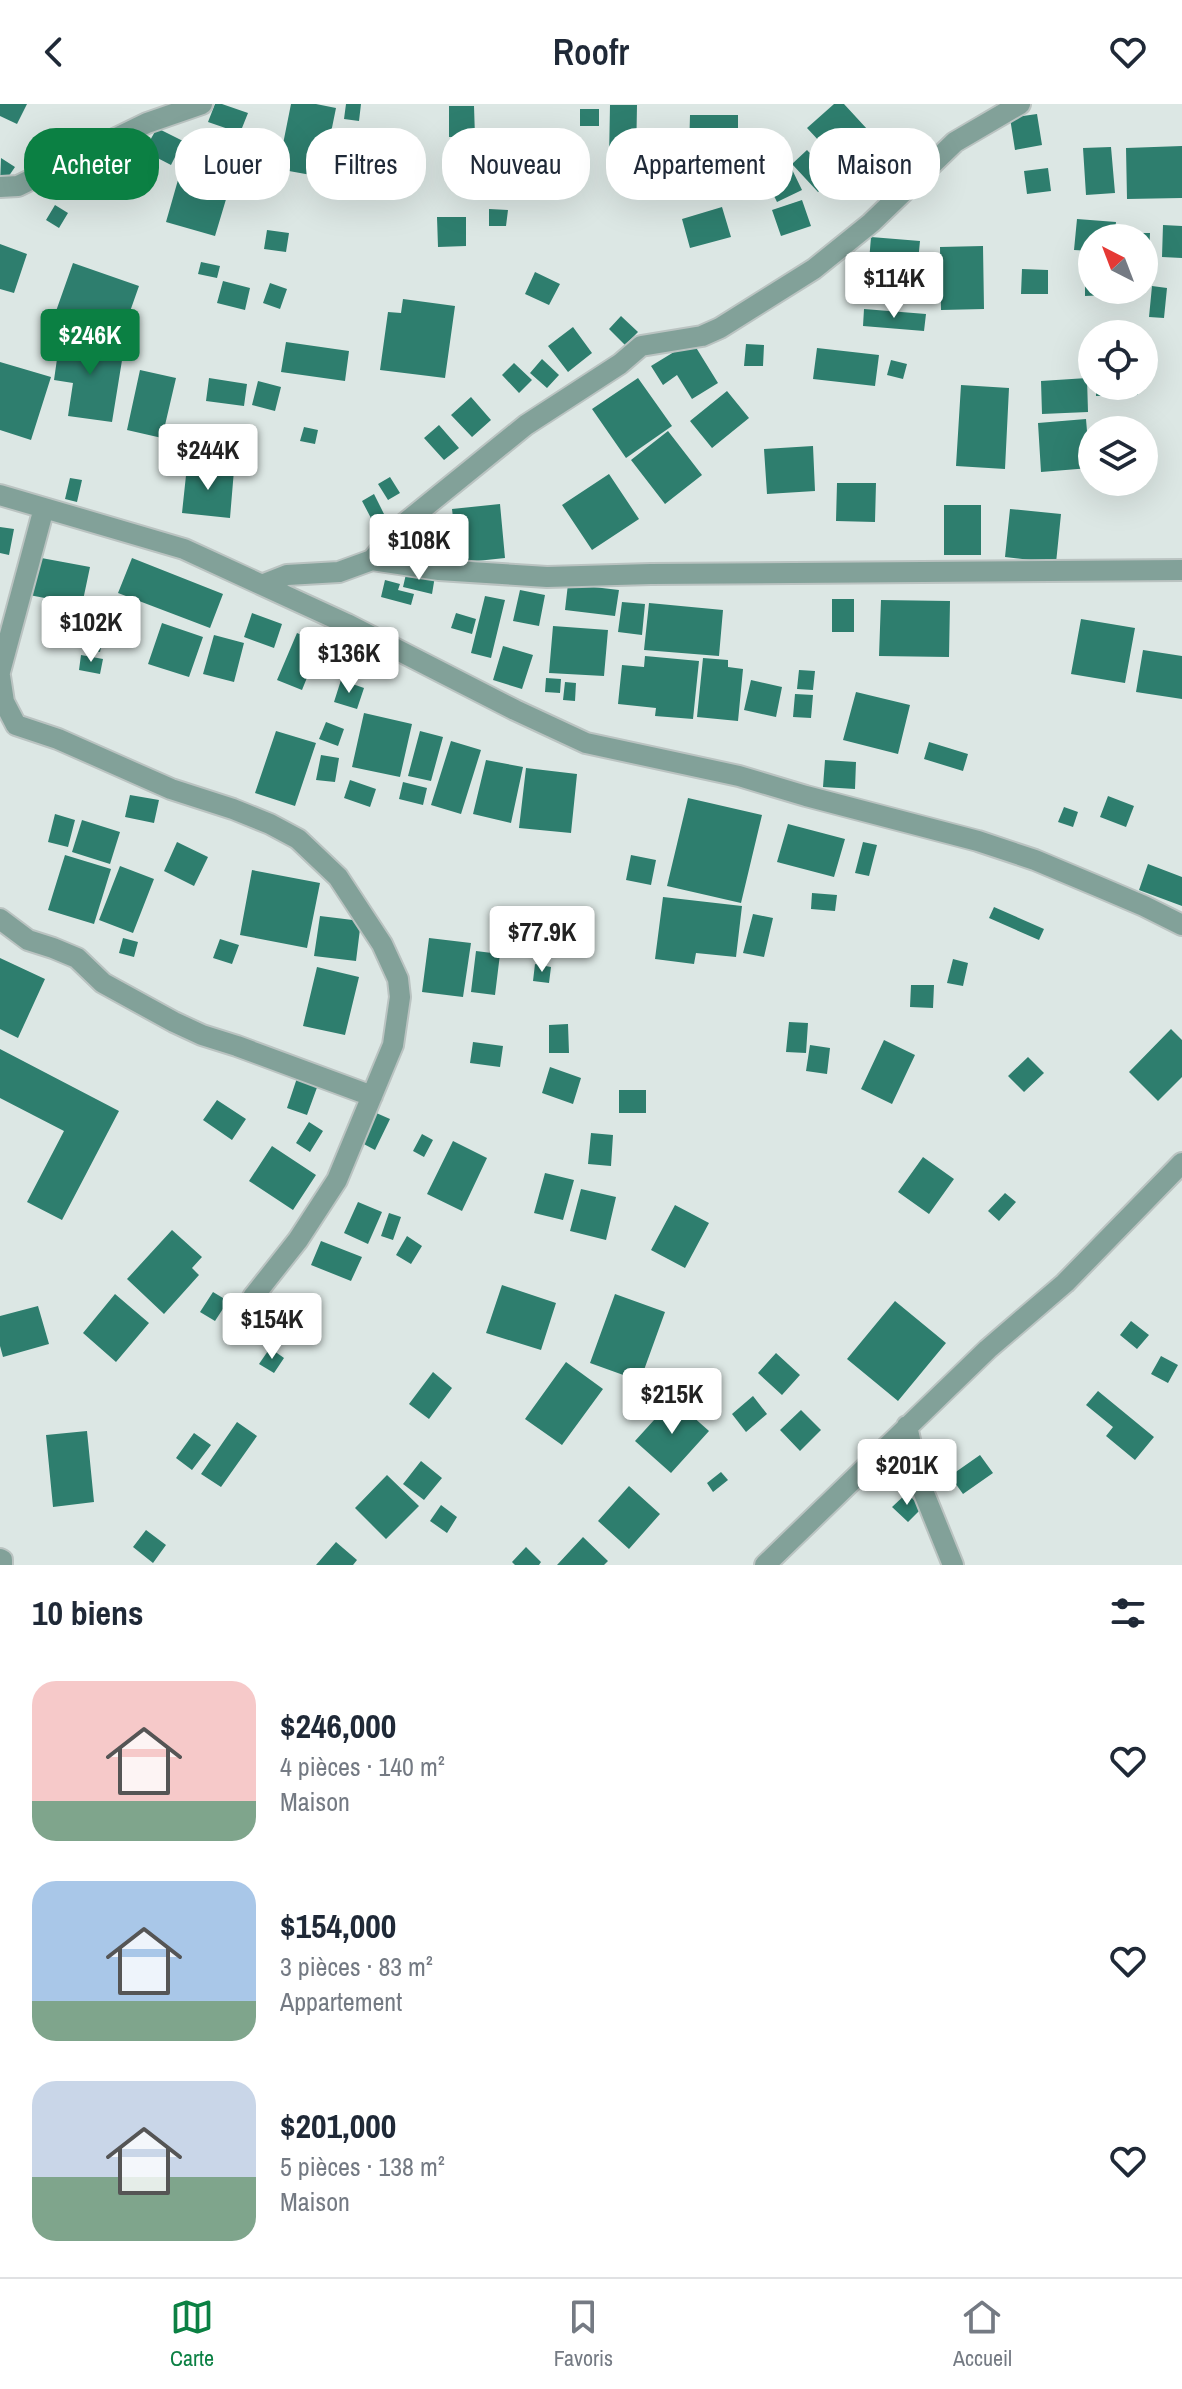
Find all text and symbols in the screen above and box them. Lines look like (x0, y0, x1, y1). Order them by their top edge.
text: Roofr (553, 28, 629, 76)
icon: back (32, 30, 76, 74)
icon: heart (1106, 30, 1150, 74)
chip: Acheter (24, 128, 159, 200)
chip: Louer (175, 128, 290, 200)
chip: Filtres (306, 128, 426, 200)
chip: Nouveau (442, 128, 590, 200)
chip: Appartement (606, 128, 793, 200)
chip: Maison (809, 128, 940, 200)
north arrow (1078, 224, 1158, 304)
map controls (1078, 224, 1158, 496)
pin: $114K (838, 252, 950, 320)
text: $114K (863, 260, 925, 295)
pin: $246K (34, 309, 146, 377)
text: $246K (59, 317, 121, 352)
button: locate (1078, 320, 1158, 400)
button: layers (1078, 416, 1158, 496)
pin: $244K (152, 424, 264, 492)
text: $244K (177, 432, 239, 467)
pin: $108K (363, 514, 475, 582)
text: $108K (388, 522, 450, 557)
pin: $102K (35, 596, 147, 664)
text: $102K (60, 604, 122, 639)
pin: $136K (293, 627, 405, 695)
text: $136K (318, 635, 380, 670)
pin: $77.9K (477, 906, 607, 974)
text: $77.9K (508, 914, 576, 949)
pin: $154K (216, 1293, 328, 1361)
text: $154K (241, 1301, 303, 1336)
pin: $215K (616, 1368, 728, 1436)
text: $215K (641, 1376, 703, 1411)
pin: $201K (851, 1439, 963, 1507)
text: $201K (876, 1447, 938, 1482)
text: 10 biens (32, 1590, 144, 1636)
icon: filters (1106, 1591, 1150, 1635)
text: $246,000 (280, 1703, 396, 1749)
icon: home (96, 1713, 192, 1809)
icon: heart (1106, 1739, 1150, 1783)
text: 4 pièces · 140 m² (280, 1749, 445, 1784)
text: Maison (280, 1784, 350, 1819)
text: $154,000 (280, 1903, 396, 1949)
icon: home (96, 1913, 192, 2009)
icon: heart (1106, 1939, 1150, 1983)
text: 3 pièces · 83 m² (280, 1949, 433, 1984)
text: Appartement (280, 1984, 402, 2019)
text: $201,000 (280, 2103, 396, 2149)
icon: home (96, 2113, 192, 2209)
icon: heart (1106, 2139, 1150, 2183)
text: 5 pièces · 138 m² (280, 2149, 445, 2184)
text: Maison (280, 2184, 350, 2219)
tab: Carte (170, 2295, 214, 2373)
tab: Favoris (554, 2295, 613, 2373)
tab: Accueil (953, 2295, 1012, 2373)

